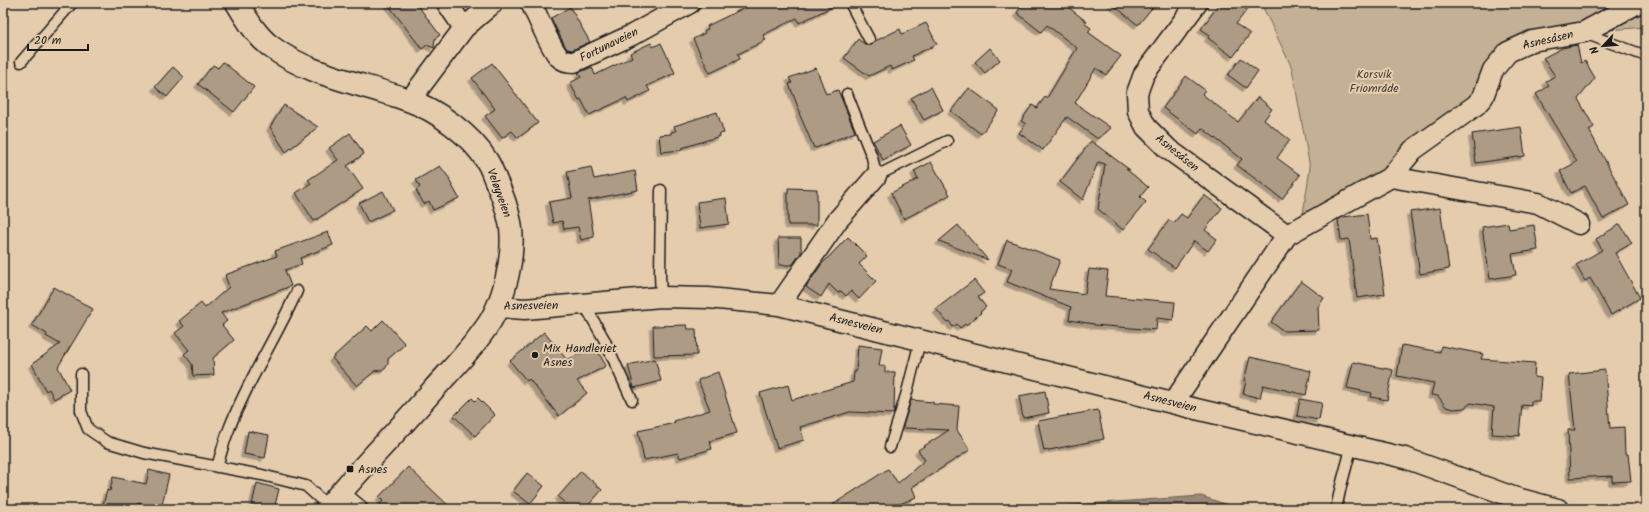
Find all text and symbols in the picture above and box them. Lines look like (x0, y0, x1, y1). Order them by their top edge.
street label: Fortunaveien (576, 23, 642, 67)
street label: Asnesåsen (1521, 25, 1575, 55)
scale bar (28, 26, 88, 52)
north arrow (1583, 26, 1623, 66)
text: 20 m (34, 31, 62, 50)
text: N (1585, 43, 1605, 57)
park label: Korsvik Friområde (1349, 65, 1399, 98)
street label: Asnesåsen (1151, 129, 1203, 177)
street label: Veløyveien (481, 166, 517, 220)
street label: Asnesveien (504, 296, 558, 316)
street label: Asnesveien (827, 308, 885, 340)
place label: Mix Handleriet Asnes (543, 339, 617, 372)
marker: Mix Handleriet Asnes (530, 350, 540, 360)
street label: Asnesveien (1141, 386, 1199, 418)
place label: Asnes (358, 460, 387, 479)
marker: Asnes (345, 464, 355, 474)

